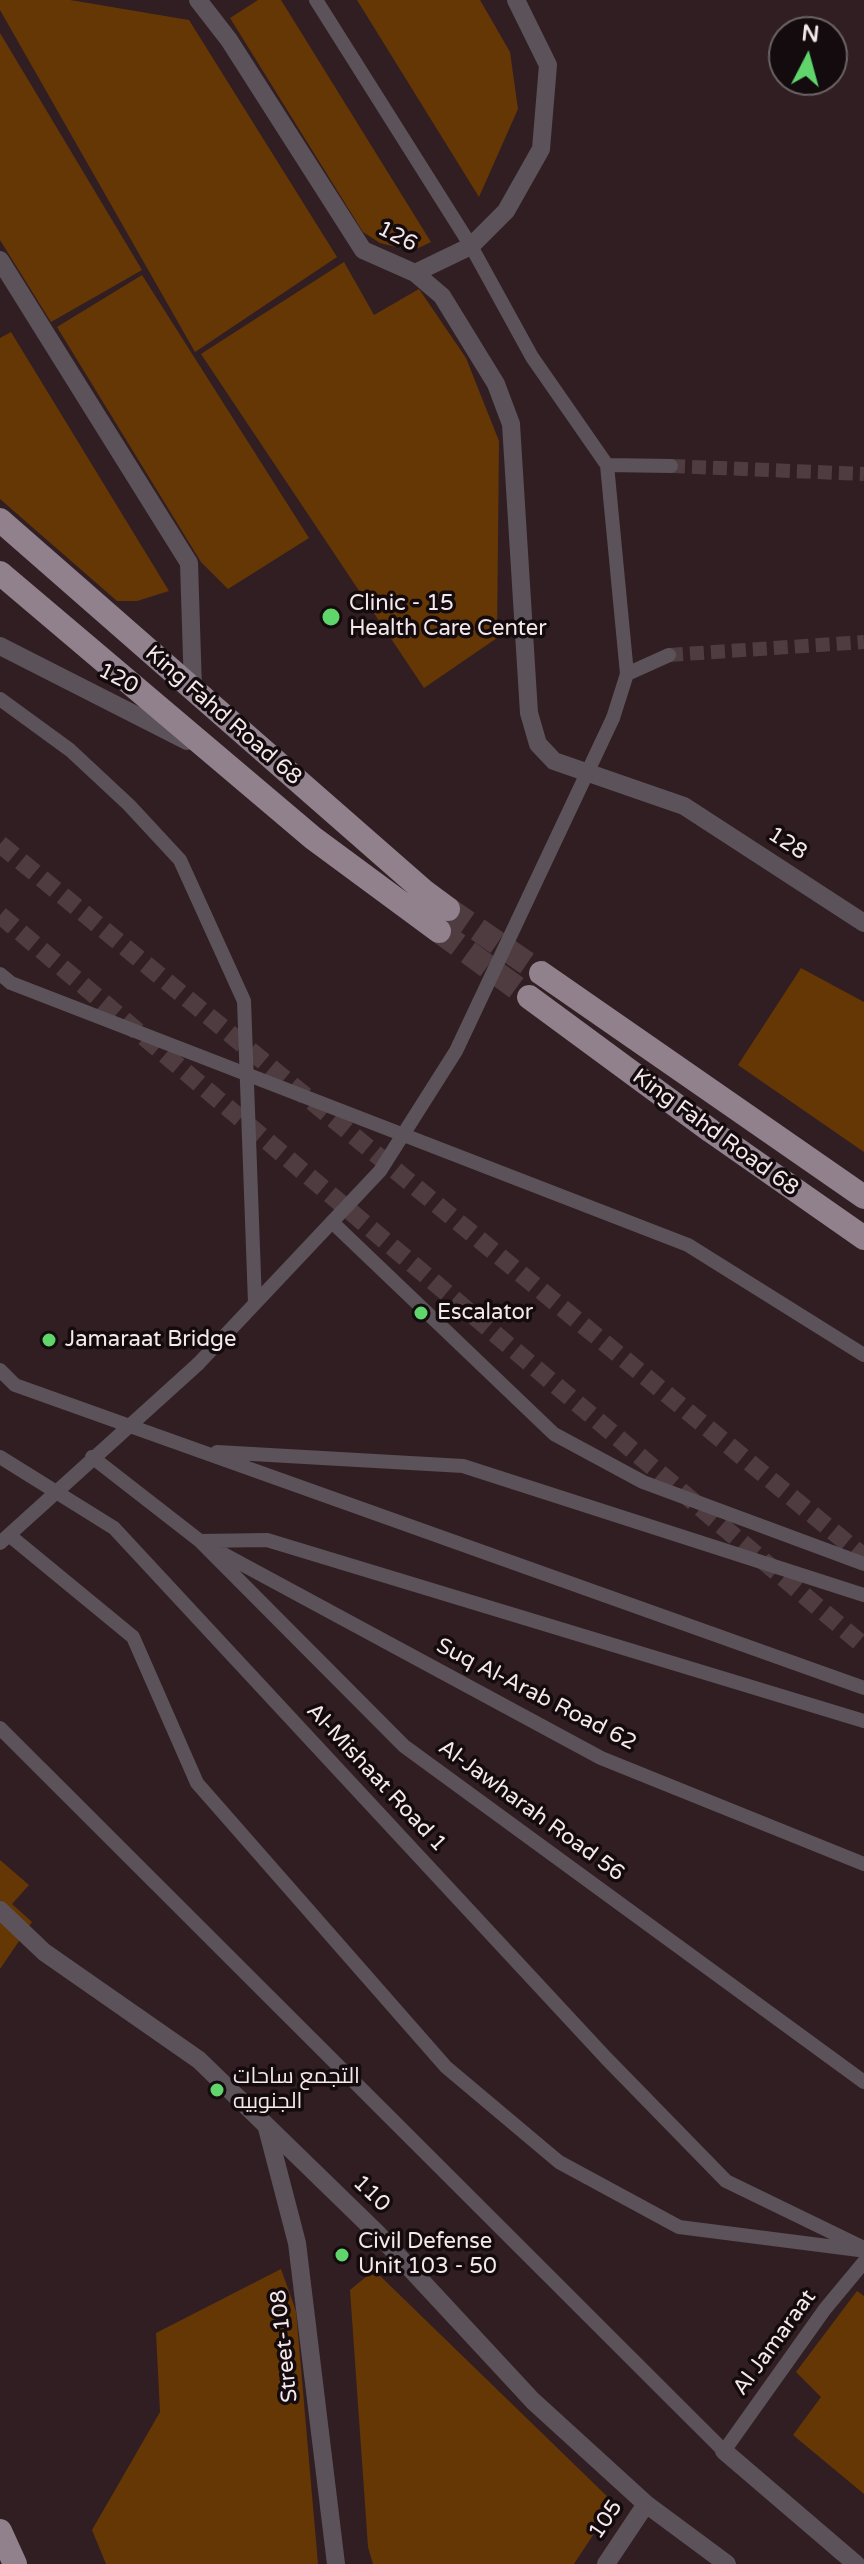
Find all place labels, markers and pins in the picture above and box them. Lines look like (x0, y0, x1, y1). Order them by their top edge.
place label: Clinic - 15 Health Care Center (349, 591, 547, 642)
marker: Clinic - 15 Health Care Center (320, 606, 342, 628)
place label: Escalator (437, 1300, 533, 1326)
marker: Escalator (412, 1304, 430, 1322)
place label: Jamaraat Bridge (65, 1327, 236, 1353)
marker: Jamaraat Bridge (40, 1331, 58, 1349)
place label: التجمع ساحات الجنوبيه (233, 2064, 360, 2116)
marker: التجمع ساحات الجنوبيه (208, 2081, 226, 2099)
place label: Civil Defense Unit 103 - 50 (358, 2229, 497, 2280)
marker: Civil Defense Unit 103 - 50 (333, 2246, 351, 2264)

